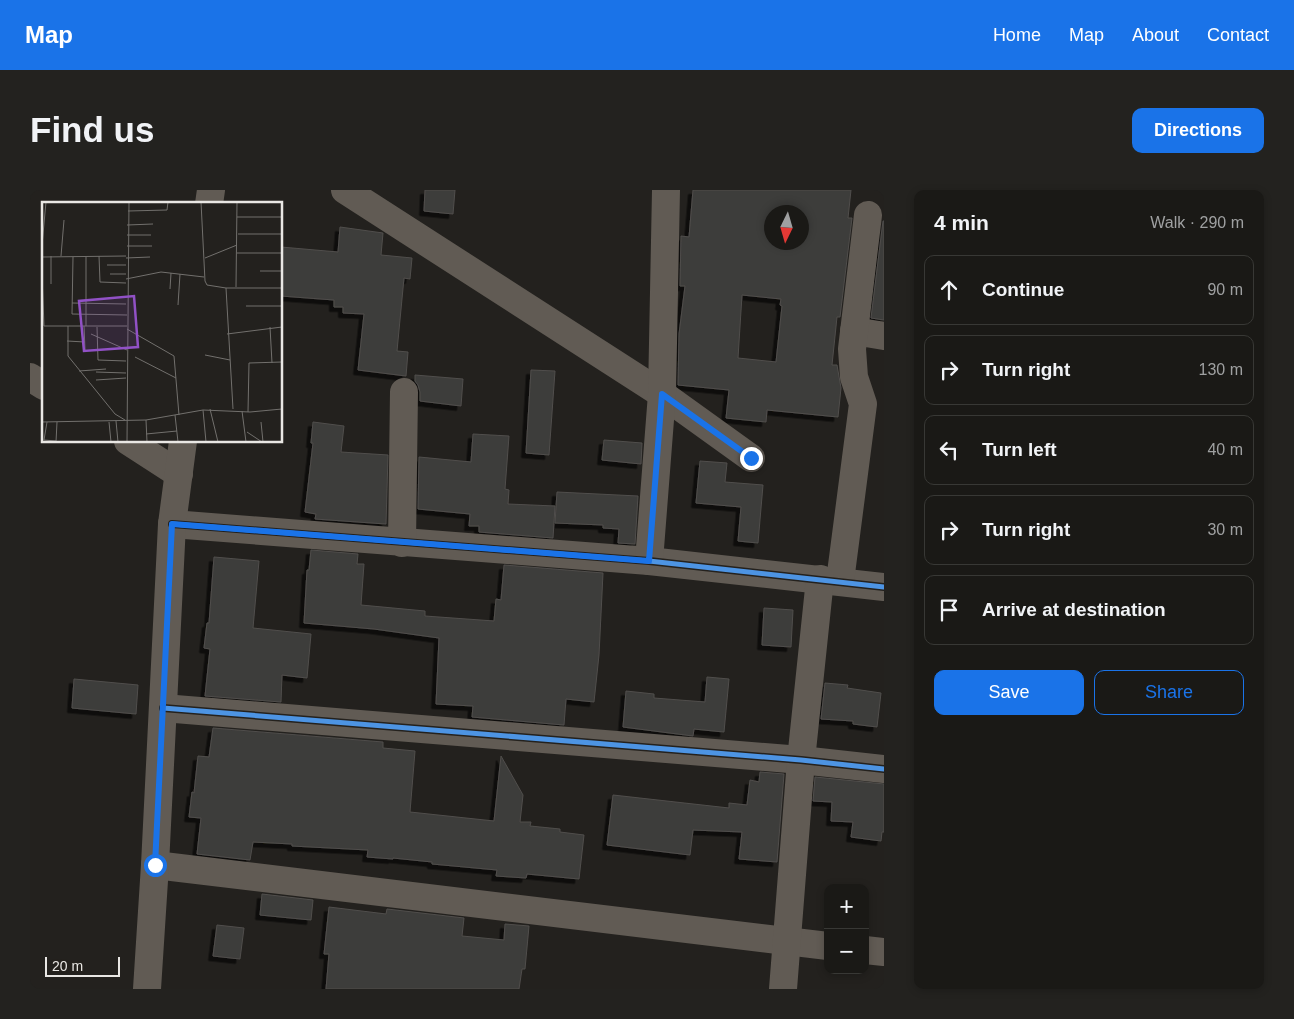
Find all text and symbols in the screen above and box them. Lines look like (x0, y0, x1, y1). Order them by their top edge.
text: Map (25, 21, 73, 48)
text: Home (993, 25, 1041, 45)
text: Map (1069, 25, 1104, 45)
text: About (1132, 25, 1179, 45)
text: Contact (1207, 25, 1269, 45)
button: Directions (1132, 108, 1264, 153)
text: Find us (30, 110, 154, 149)
inset map (42, 202, 282, 442)
north arrow (764, 205, 809, 250)
text: 4 min (934, 211, 989, 234)
text: Walk · 290 m (1150, 214, 1244, 231)
icon: ahead (935, 276, 963, 304)
text: Continue (982, 279, 1064, 300)
text: 90 m (1207, 281, 1243, 298)
icon: right (935, 356, 963, 384)
text: Turn right (982, 359, 1070, 380)
text: 130 m (1199, 361, 1243, 378)
icon: left (935, 436, 963, 464)
text: Turn left (982, 439, 1057, 460)
text: 40 m (1207, 441, 1243, 458)
route end (740, 447, 763, 470)
icon: right (935, 516, 963, 544)
text: Turn right (982, 519, 1070, 540)
text: 30 m (1207, 521, 1243, 538)
icon: arrive (935, 596, 963, 624)
text: Arrive at destination (982, 599, 1166, 620)
button: Save (934, 670, 1084, 715)
button: Share (1094, 670, 1244, 715)
route start (144, 854, 167, 877)
map controls (824, 884, 869, 974)
button: + (824, 884, 869, 929)
button: − (824, 929, 869, 974)
scale bar (45, 954, 120, 977)
text: 20 m (52, 958, 83, 974)

